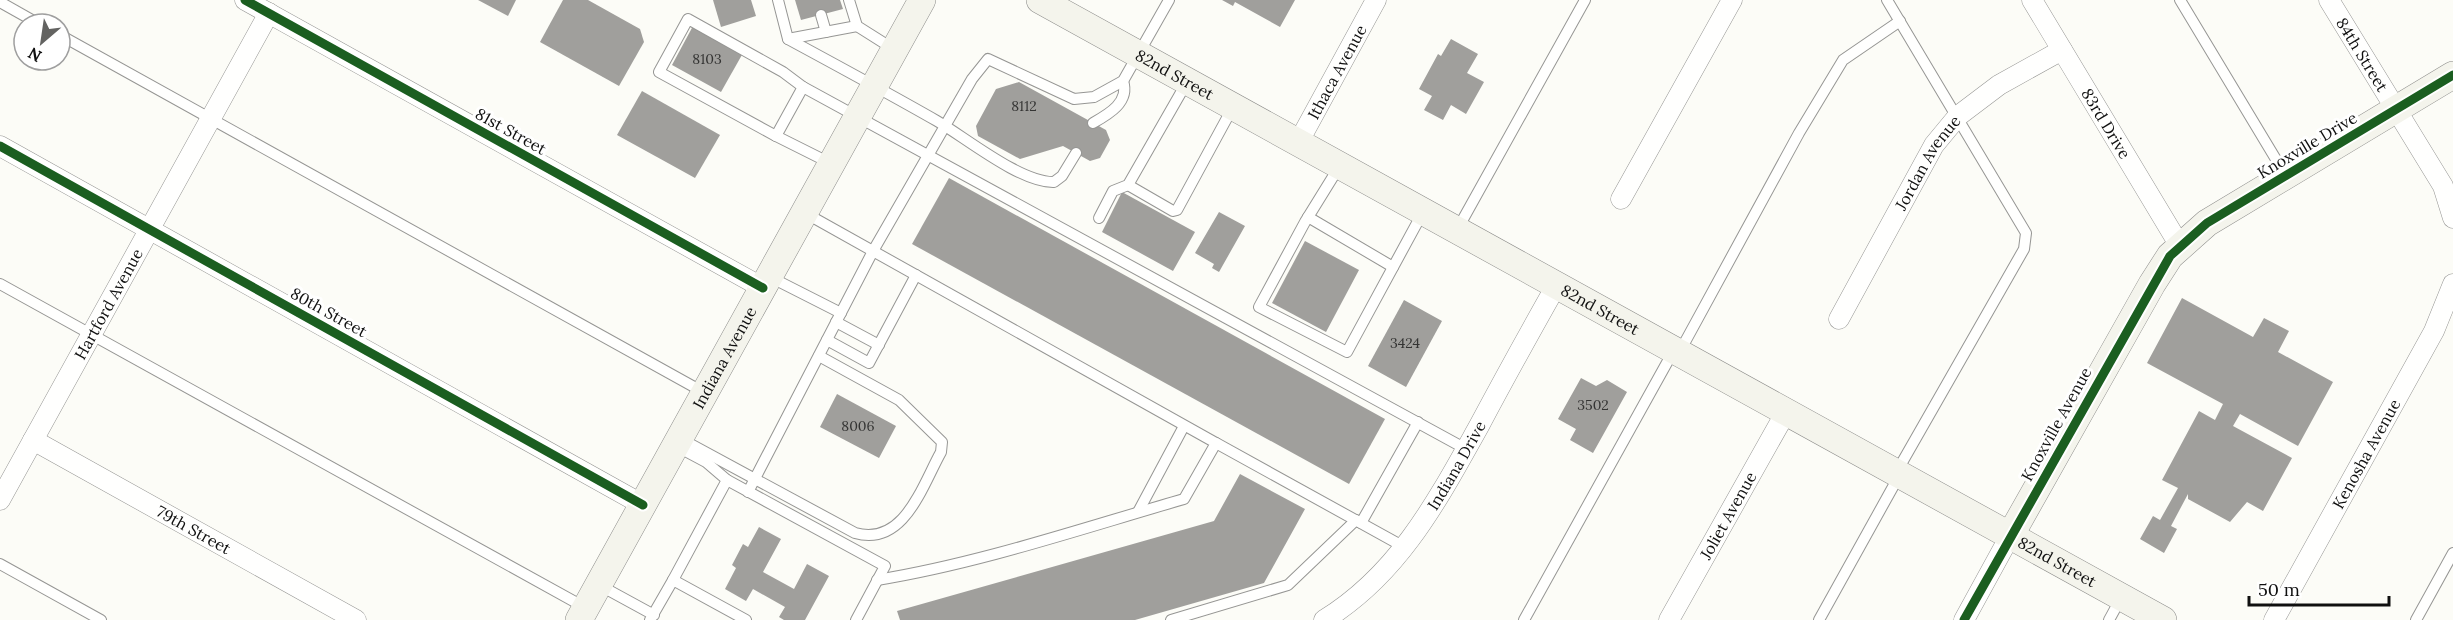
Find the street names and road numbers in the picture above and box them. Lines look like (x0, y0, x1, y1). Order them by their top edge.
street label: 84th Street (2332, 14, 2393, 96)
street label: Ithaca Avenue (1303, 21, 1371, 123)
street label: 82nd Street (1132, 45, 1218, 104)
street label: 83rd Drive (2077, 85, 2135, 162)
street label: 81st Street (472, 103, 551, 159)
street label: Knoxville Drive (2254, 107, 2361, 183)
street label: Jordan Avenue (1890, 111, 1965, 214)
street label: Hartford Avenue (70, 245, 147, 363)
street label: 82nd Street (1558, 280, 1644, 339)
street label: 80th Street (287, 283, 371, 342)
street label: Indiana Avenue (688, 303, 761, 412)
street label: Knoxville Avenue (2016, 363, 2096, 484)
street label: Kenosha Avenue (2328, 395, 2405, 512)
street label: Indiana Drive (1423, 417, 1490, 514)
street label: Joliet Avenue (1695, 468, 1761, 564)
street label: 79th Street (153, 501, 235, 559)
street label: 82nd Street (2015, 532, 2101, 592)

